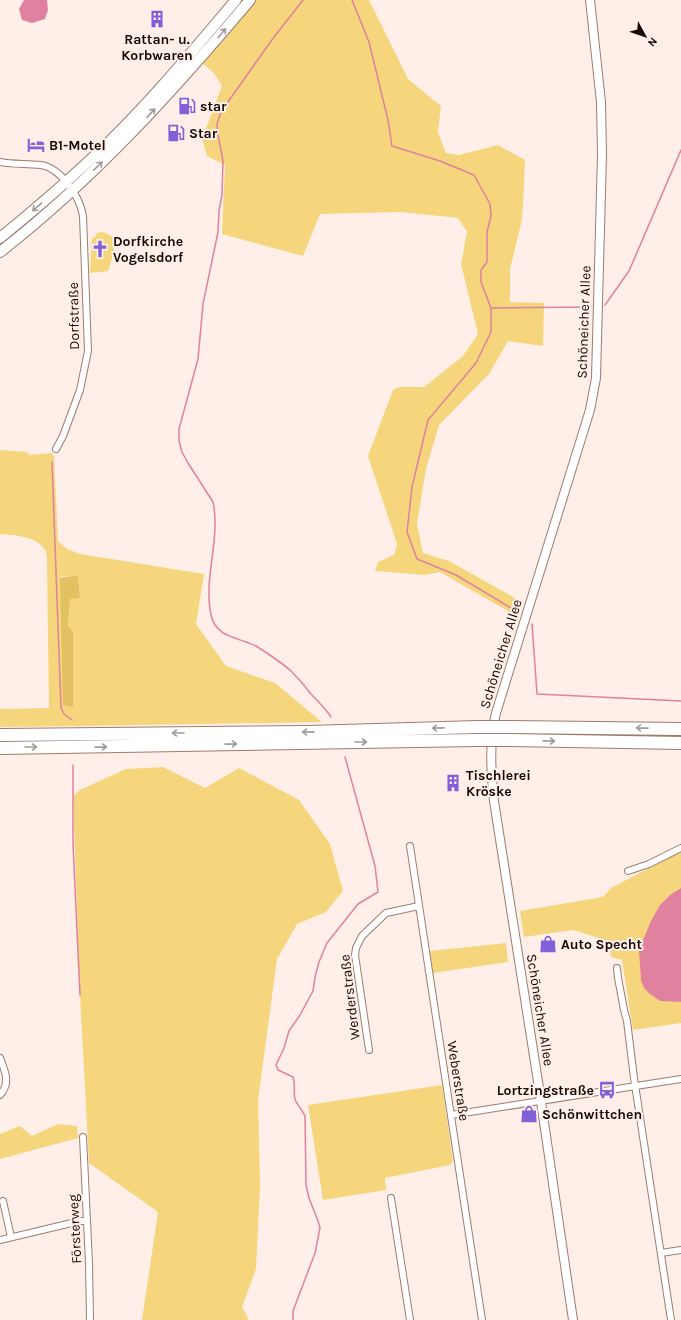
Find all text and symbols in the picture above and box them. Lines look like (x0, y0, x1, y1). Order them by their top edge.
building icon: Rattan- u. Korbwaren (147, 9, 167, 29)
north arrow (625, 16, 665, 56)
one-way arrow (217, 28, 226, 39)
place label: Rattan- u. Korbwaren (121, 31, 193, 64)
text: N (645, 35, 660, 49)
fuel station icon: star (177, 96, 197, 116)
place label: star (200, 98, 227, 115)
one-way arrow (146, 108, 155, 118)
fuel station icon: Star (166, 123, 186, 143)
place label: Star (189, 125, 218, 142)
hotel icon: B1-Motel (26, 135, 46, 155)
place label: B1-Motel (49, 137, 106, 154)
one-way arrow (93, 162, 103, 171)
one-way arrow (31, 203, 42, 212)
place label: Dorfkirche Vogelsdorf (113, 233, 184, 266)
church icon: Dorfkirche Vogelsdorf (90, 239, 110, 259)
street label: Schöneicher Allee (574, 265, 594, 379)
street label: Dorfstraße (65, 282, 83, 350)
street label: Schöneicher Allee (476, 597, 526, 711)
one-way arrow (636, 724, 649, 732)
one-way arrow (432, 725, 445, 732)
one-way arrow (302, 728, 315, 735)
one-way arrow (172, 729, 185, 737)
one-way arrow (542, 737, 555, 745)
one-way arrow (354, 738, 367, 746)
one-way arrow (224, 740, 237, 748)
one-way arrow (24, 743, 37, 751)
one-way arrow (94, 743, 107, 750)
place label: Tischlerei Kröske (466, 767, 531, 800)
building icon: Tischlerei Kröske (443, 773, 463, 793)
shop icon: Auto Specht (538, 934, 558, 954)
place label: Auto Specht (561, 936, 643, 953)
street label: Werderstraße (336, 953, 364, 1041)
street label: Schöneicher Allee (523, 953, 557, 1067)
street label: Weberstraße (443, 1040, 473, 1122)
bus stop icon: Lortzingstraße (597, 1080, 617, 1100)
place label: Lortzingstraße (497, 1082, 594, 1099)
shop icon: Schönwittchen (519, 1104, 539, 1124)
place label: Schönwittchen (542, 1106, 642, 1123)
street label: Försterweg (65, 1194, 85, 1264)

